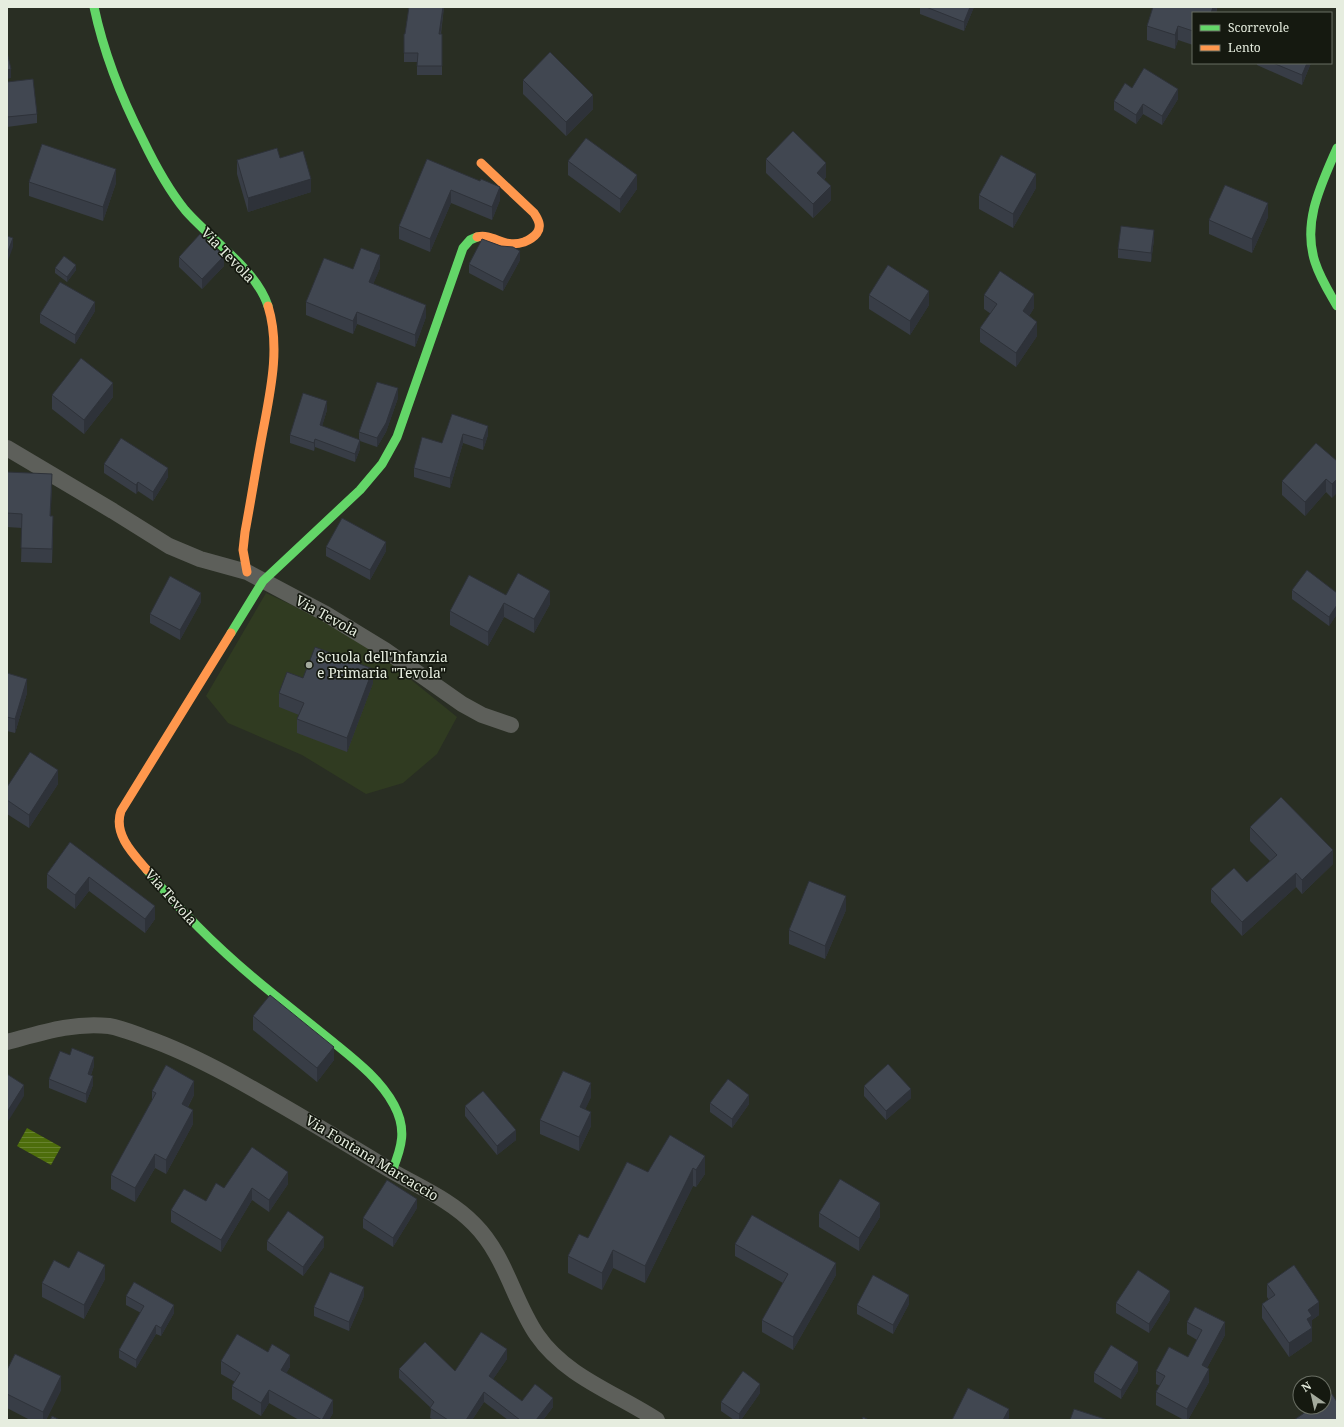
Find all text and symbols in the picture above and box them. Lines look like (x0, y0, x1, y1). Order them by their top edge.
legend (1192, 12, 1332, 64)
text: Scorrevole (1228, 19, 1289, 36)
text: Lento (1228, 39, 1261, 56)
street label: Via Tevola (197, 223, 259, 286)
street label: Via Tevola (292, 590, 362, 641)
place label: Scuola dell'Infanzia e Primaria "Tevola" (317, 647, 448, 682)
marker: Scuola dell'Infanzia e Primaria "Tevola" (304, 660, 314, 670)
street label: Via Tevola (141, 865, 202, 929)
street label: Via Fontana Marcaccio (302, 1110, 442, 1205)
north arrow (1292, 1375, 1332, 1415)
text: N (1298, 1377, 1314, 1395)

